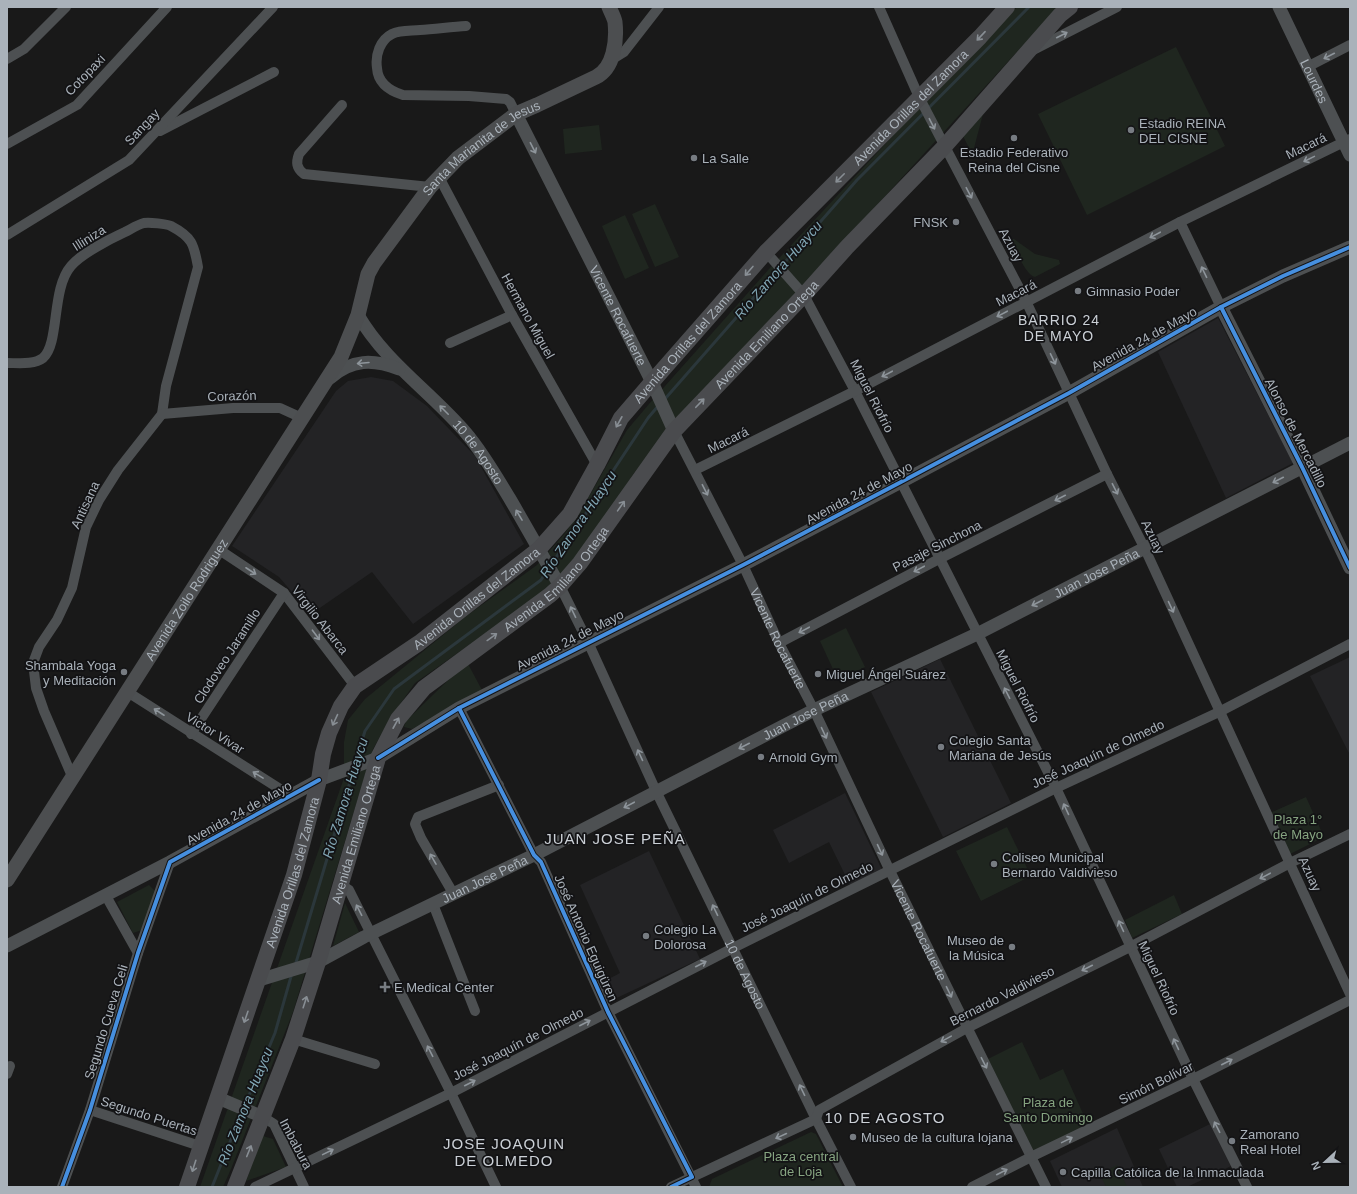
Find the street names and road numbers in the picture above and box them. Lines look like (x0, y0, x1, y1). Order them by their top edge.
street label: Avenida Orillas del Zamora (850, 46, 971, 168)
street label: Cotopaxi (62, 51, 108, 99)
street label: Lourdes (1298, 56, 1332, 106)
street label: Santa Marianita de Jesus (419, 97, 543, 198)
street label: Sangay (121, 105, 163, 148)
street label: Macará (1283, 129, 1329, 162)
street label: Illiniza (70, 222, 109, 254)
street label: Azuay (996, 226, 1026, 265)
street label: Vicente Rocafuerte (587, 263, 650, 368)
street label: Hermano Miguel (498, 271, 558, 361)
street label: Macará (993, 276, 1039, 310)
street label: Avenida Orillas del Zamora (630, 277, 745, 406)
street label: Avenida Emiliano Ortega (711, 277, 822, 392)
street label: Avenida 24 de Mayo (1089, 304, 1199, 374)
street label: Miguel Riofrío (847, 357, 897, 435)
street label: Alonso de Mercadillo (1262, 376, 1330, 490)
street label: Corazón (207, 388, 257, 404)
street label: 10 de Agosto (450, 416, 507, 487)
street label: Macará (705, 423, 751, 456)
street label: Avenida 24 de Mayo (803, 459, 915, 527)
street label: Antisana (68, 478, 103, 531)
street label: Pasaje Sinchona (890, 517, 985, 575)
street label: Azuay (1138, 517, 1168, 557)
street label: Avenida Emiliano Ortega (500, 523, 612, 634)
street label: Avenida Zoilo Rodriguez (142, 536, 231, 663)
street label: Avenida Orillas del Zamora (410, 543, 543, 652)
street label: Juan Jose Peña (1051, 545, 1142, 601)
street label: Virgilio Abarca (289, 583, 352, 658)
street label: Vicente Rocafuerte (747, 586, 809, 691)
street label: Clodoveo Jaramillo (191, 606, 263, 706)
street label: Avenida 24 de Mayo (514, 606, 626, 674)
street label: Miguel Riofrío (993, 647, 1043, 725)
street label: Juan Jose Peña (760, 687, 851, 743)
street label: Victor Vivar (183, 709, 248, 757)
street label: José Joaquín de Olmedo (1029, 717, 1167, 791)
street label: Avenida Emiliano Ortega (328, 763, 383, 905)
street label: Avenida 24 de Mayo (184, 778, 294, 848)
street label: Avenida Orillas del Zamora (262, 794, 322, 950)
street label: Juan Jose Peña (439, 851, 531, 906)
street label: Azuay (1296, 854, 1325, 894)
street label: José Joaquín de Olmedo (739, 859, 875, 935)
street label: José Antonio Eguigüren (551, 872, 621, 1004)
street label: Vicente Rocafuerte (888, 877, 950, 983)
street label: 10 de Agosto (722, 937, 769, 1011)
street label: Miguel Riofrío (1135, 938, 1183, 1018)
street label: Segundo Cueva Celi (81, 963, 131, 1081)
street label: Bernardo Valdivieso (947, 963, 1057, 1029)
street label: José Joaquín de Olmedo (450, 1005, 586, 1083)
street label: Simón Bolívar (1116, 1058, 1196, 1107)
street label: Segundo Puertas (99, 1093, 200, 1139)
street label: Imbabura (276, 1116, 316, 1172)

